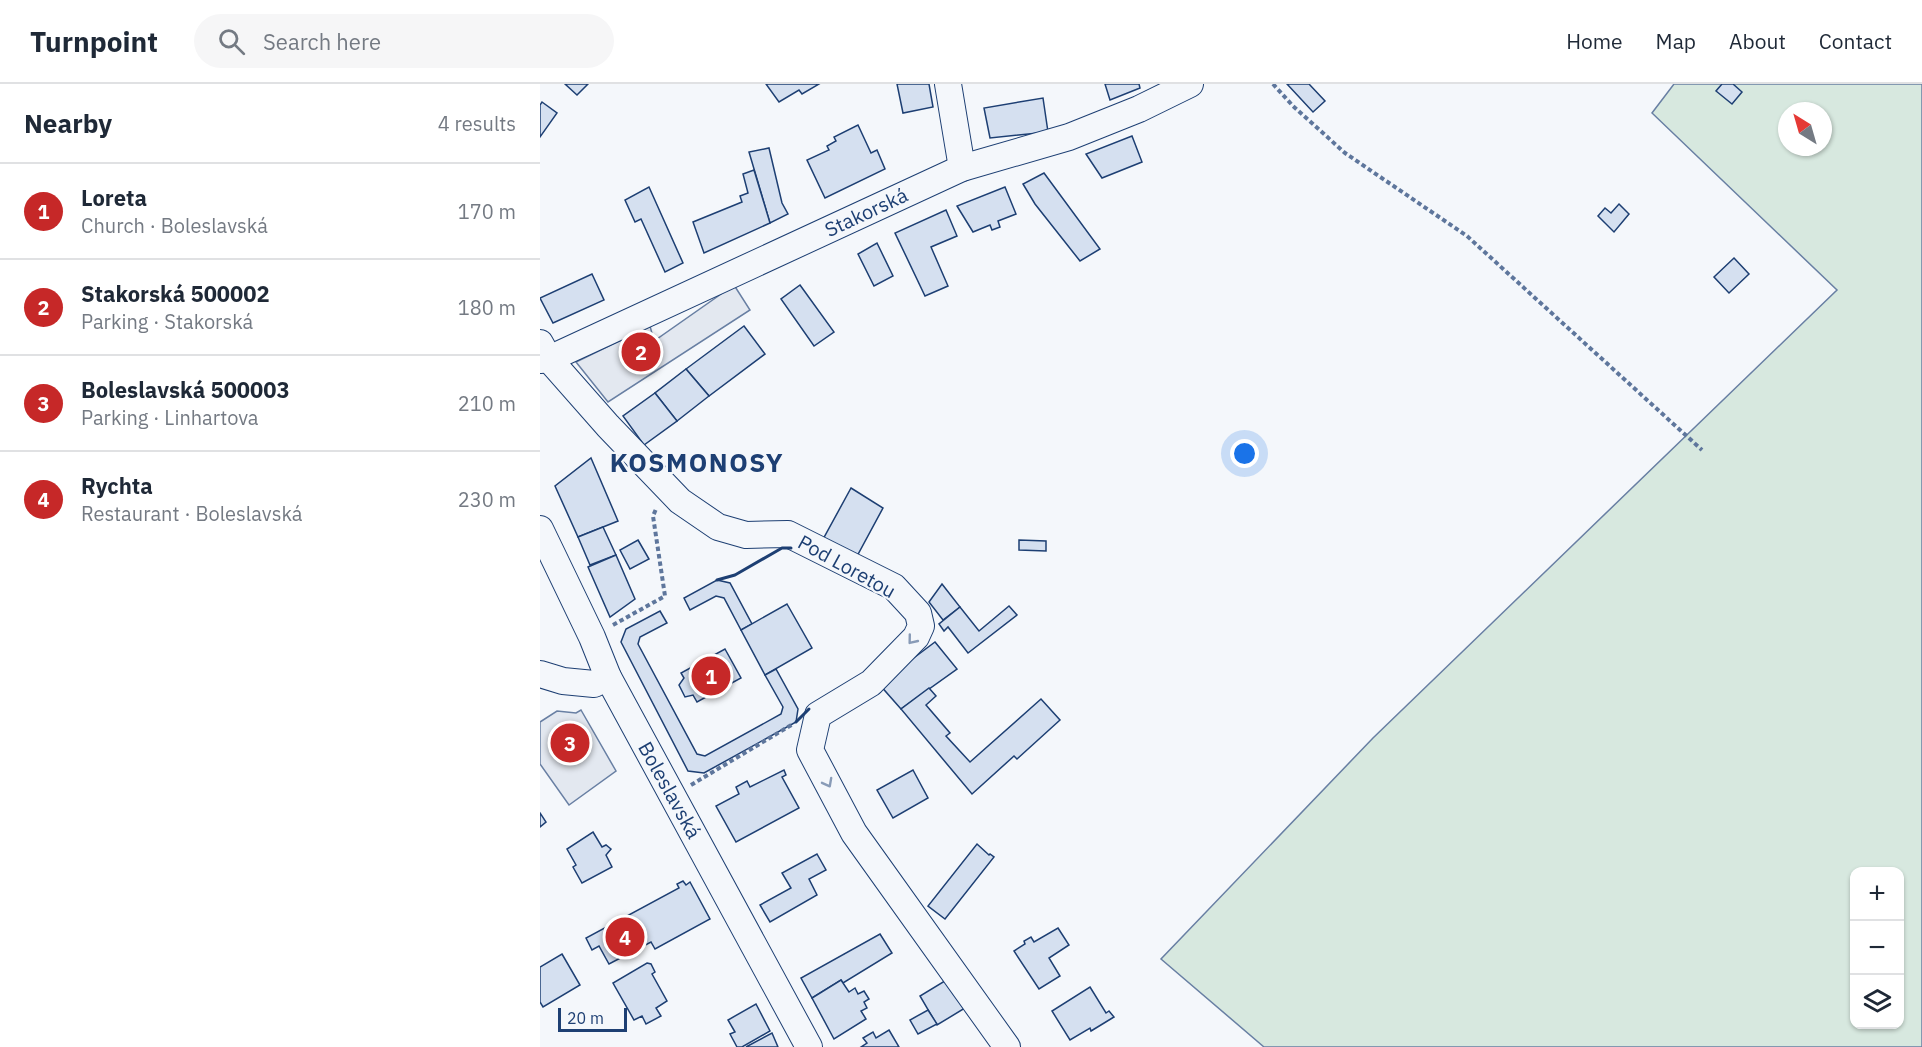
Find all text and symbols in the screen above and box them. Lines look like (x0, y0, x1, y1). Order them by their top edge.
search box (194, 14, 614, 68)
text: Turnpoint (30, 23, 158, 60)
icon: search (215, 25, 248, 58)
text: Search here (263, 27, 381, 56)
text: Home (1566, 27, 1623, 55)
text: Map (1656, 27, 1696, 55)
text: About (1729, 27, 1786, 55)
text: Contact (1819, 27, 1892, 55)
north arrow (1778, 102, 1832, 156)
text: Nearby (24, 106, 112, 140)
text: 4 results (438, 110, 516, 137)
street label: Stakorská (820, 181, 912, 243)
text: Loreta (81, 183, 147, 212)
text: 1 (38, 198, 50, 225)
text: 170 m (458, 198, 516, 225)
text: Church · Boleslavská (81, 212, 268, 239)
text: Stakorská 500002 (81, 279, 270, 308)
text: 2 (38, 294, 50, 321)
text: 180 m (458, 294, 516, 321)
text: Parking · Stakorská (81, 308, 253, 335)
pin: 2 (622, 330, 660, 374)
text: Boleslavská 500003 (81, 375, 290, 404)
text: 3 (38, 390, 50, 417)
text: 210 m (458, 390, 516, 417)
text: Parking · Linhartova (81, 404, 259, 431)
your location (1230, 439, 1259, 468)
district label: KOSMONOSY (610, 445, 784, 479)
text: Rychta (81, 471, 153, 500)
text: 4 (38, 486, 50, 513)
text: 230 m (458, 486, 516, 513)
text: Restaurant · Boleslavská (81, 500, 303, 527)
street label: Pod Loretou (793, 528, 901, 604)
one-way arrow (908, 633, 919, 644)
pin: 1 (692, 654, 730, 698)
pin: 3 (550, 720, 590, 766)
street label: Boleslavská (632, 737, 708, 844)
one-way arrow (821, 777, 832, 788)
map controls (1850, 867, 1904, 1029)
button: + (1850, 867, 1904, 921)
pin: 4 (606, 914, 644, 960)
button: − (1850, 921, 1904, 975)
button: layers (1850, 975, 1904, 1029)
scale bar (558, 1005, 627, 1032)
text: 20 m (567, 1008, 604, 1028)

